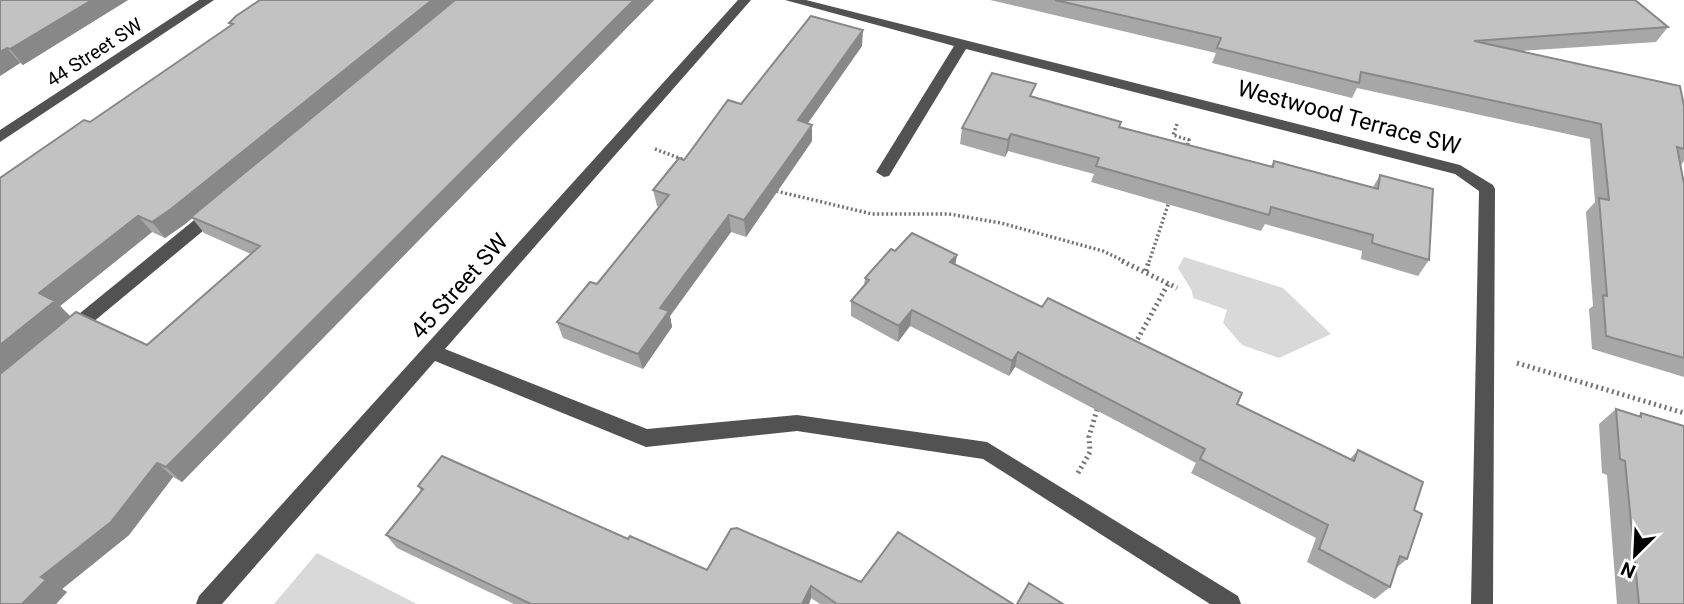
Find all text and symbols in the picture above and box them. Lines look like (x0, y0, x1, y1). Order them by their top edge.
street label: 44 Street SW (42, 13, 146, 92)
street label: Westwood Terrace SW (1234, 75, 1463, 160)
street label: 45 Street SW (405, 228, 514, 344)
north arrow (1600, 520, 1670, 590)
text: N (1617, 557, 1639, 583)

